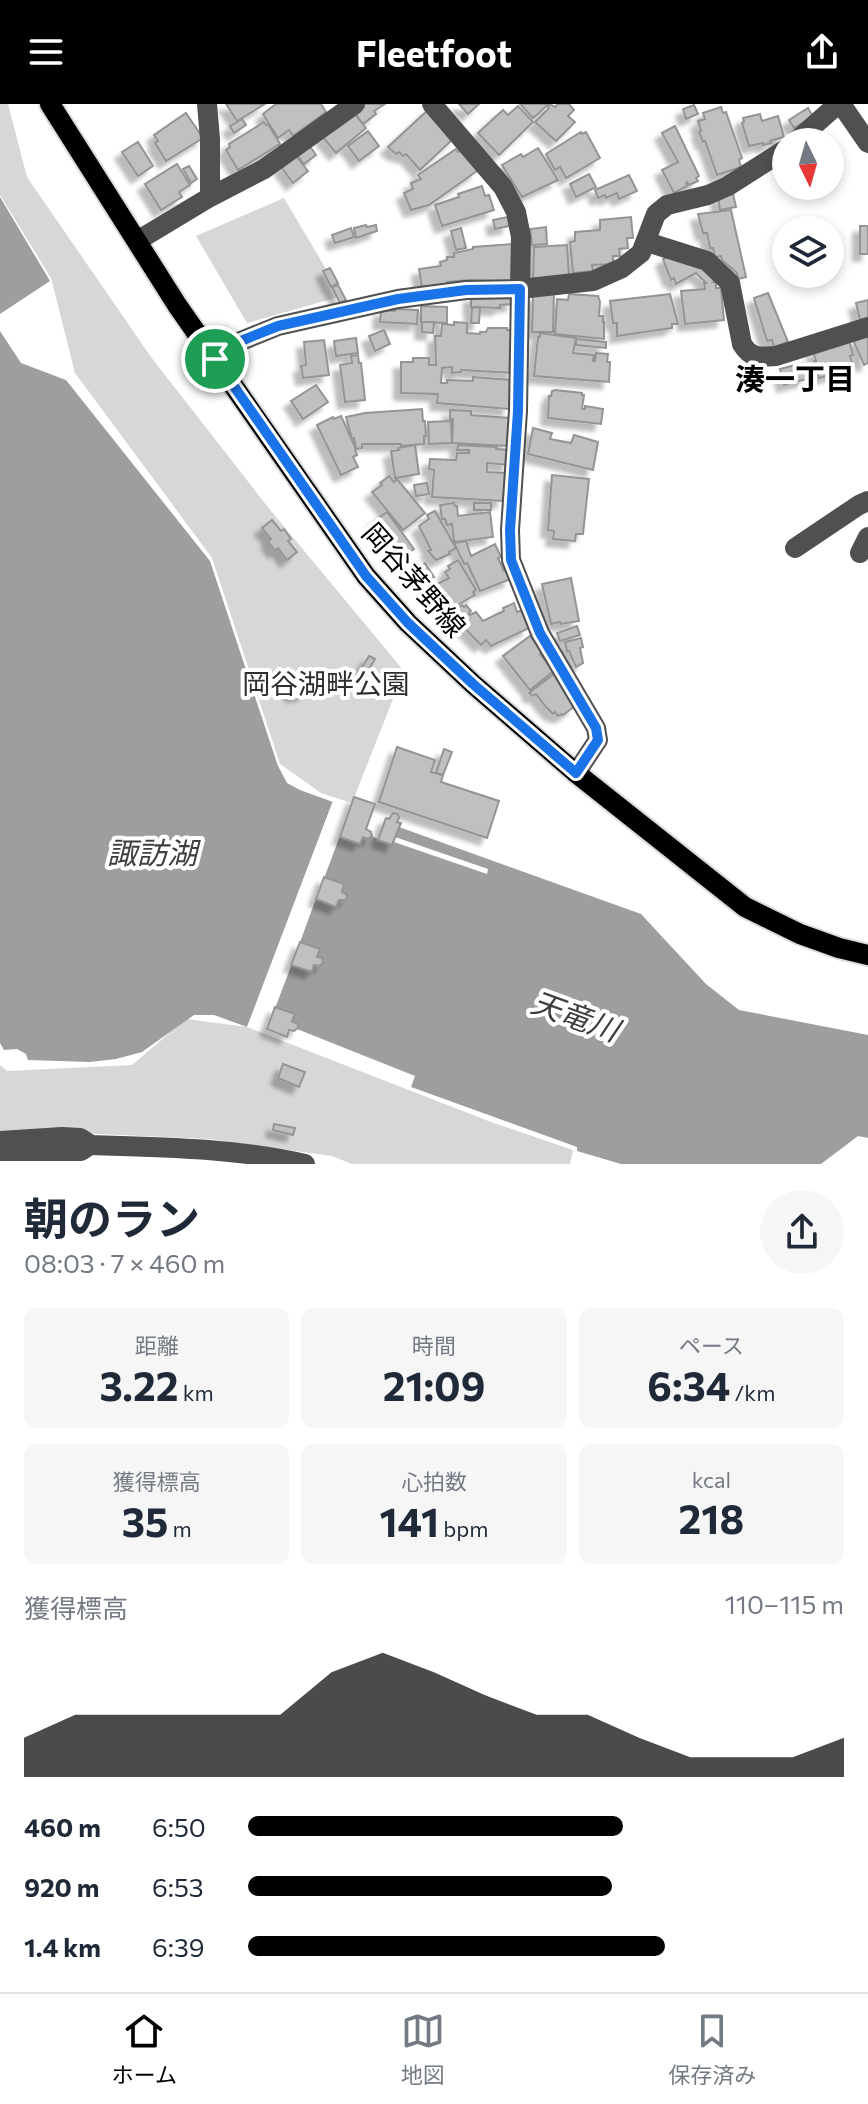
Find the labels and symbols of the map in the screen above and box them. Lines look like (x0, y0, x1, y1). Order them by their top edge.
north arrow (772, 128, 844, 200)
pin (181, 325, 249, 393)
district label: 湊一丁目 (735, 359, 855, 396)
street label: 岡谷茅野線 (356, 515, 474, 643)
park label: 岡谷湖畔公園 (242, 666, 410, 700)
water label: 諏訪湖 (107, 833, 201, 870)
water label: 天竜川 (527, 982, 627, 1048)

